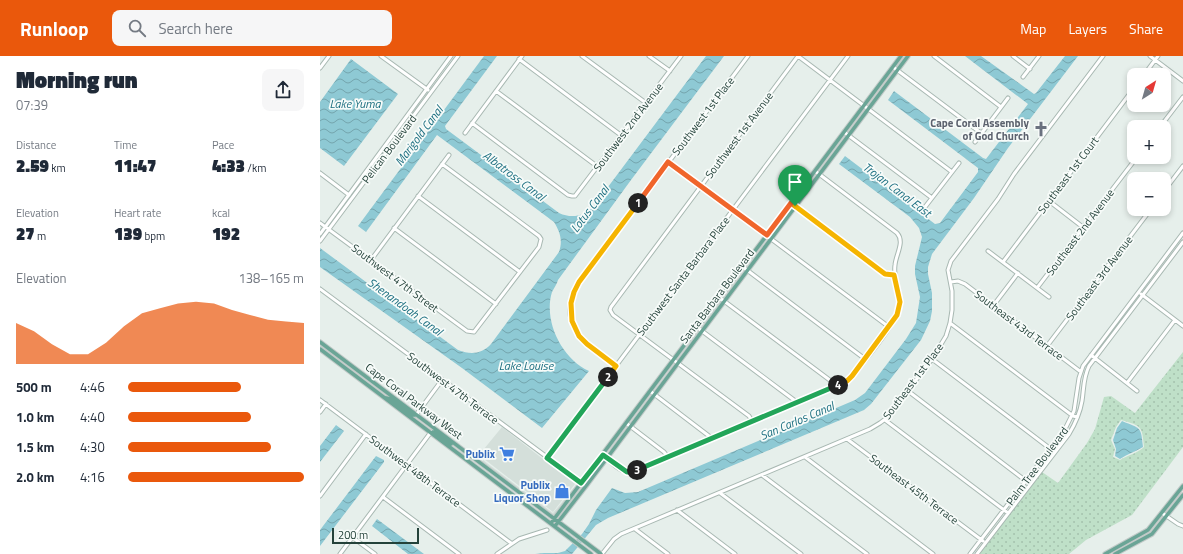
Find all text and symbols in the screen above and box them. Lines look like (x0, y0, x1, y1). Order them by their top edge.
search box (112, 10, 392, 46)
text: Runloop (20, 14, 88, 43)
icon: search (126, 17, 148, 39)
text: Search here (158, 17, 233, 40)
text: Map (1020, 18, 1046, 39)
text: Layers (1068, 18, 1107, 39)
text: Share (1129, 18, 1163, 39)
text: Morning run (16, 63, 138, 97)
north arrow (1127, 68, 1171, 112)
map controls (1127, 68, 1171, 216)
button: share (262, 69, 304, 111)
street label: Southwest 1st Place (668, 73, 738, 159)
street label: Southwest 2nd Avenue (589, 79, 667, 175)
street label: Southwest 1st Avenue (701, 88, 777, 182)
water label: Lake Yuma (330, 94, 381, 113)
text: 07:39 (16, 95, 48, 115)
water label: Marigold Canal (390, 101, 448, 170)
street label: Pelican Boulevard (358, 111, 420, 187)
place label: Cape Coral Assembly of God Church (930, 115, 1029, 144)
church icon: Cape Coral Assembly of God Church (1032, 120, 1050, 138)
button: + (1127, 120, 1171, 164)
street label: Southeast 1st Court (1034, 133, 1102, 217)
text: Distance (16, 137, 56, 153)
text: Time (114, 137, 137, 153)
text: Pace (212, 137, 234, 153)
water label: Albatross Canal (479, 146, 551, 206)
text: 2.59 (16, 153, 49, 179)
text: 11:47 (114, 153, 156, 179)
text: 4:33 (212, 153, 245, 179)
water label: Trojan Canal East (859, 157, 936, 222)
text: km (49, 160, 66, 176)
text: /km (245, 160, 266, 176)
pin (778, 165, 812, 206)
icon: arrive (784, 171, 806, 193)
button: − (1127, 172, 1171, 216)
water label: Lotus Canal (565, 180, 615, 236)
street label: Southeast 2nd Avenue (1042, 185, 1118, 279)
pin: 1 (628, 193, 648, 213)
text: 1 (635, 195, 641, 211)
text: Elevation (16, 205, 59, 221)
text: Heart rate (114, 205, 161, 221)
text: kcal (212, 205, 230, 221)
street label: Southwest Santa Barbara Place (633, 213, 734, 339)
text: 27 (16, 221, 35, 247)
text: 139 (114, 221, 142, 247)
text: 192 (212, 221, 240, 247)
text: m (35, 228, 46, 244)
text: bpm (142, 228, 165, 244)
street label: Southeast 3rd Avenue (1062, 232, 1136, 324)
street label: Southwest 47th Street (348, 240, 442, 316)
street label: Santa Barbara Boulevard (676, 245, 758, 347)
text: Elevation (16, 268, 67, 288)
text: 138–165 m (238, 268, 304, 288)
water label: Shenandoah Canal (364, 273, 448, 341)
street label: Southeast 43rd Terrace (971, 286, 1067, 364)
street label: Southeast 1st Place (879, 339, 947, 423)
street label: Southwest 47th Terrace (404, 348, 502, 428)
water label: Lake Louise (499, 356, 555, 375)
street label: Cape Coral Parkway West (362, 359, 466, 443)
pin: 2 (598, 367, 618, 387)
text: 2 (605, 369, 611, 385)
pin: 4 (828, 375, 848, 395)
text: 500 m (16, 377, 52, 397)
text: 4:46 (80, 377, 105, 397)
text: 4 (835, 377, 841, 393)
water label: San Carlos Canal (757, 396, 838, 445)
text: 1.0 km (16, 407, 54, 427)
text: 4:40 (80, 407, 105, 427)
street label: Palm Tree Boulevard (1002, 423, 1072, 509)
street label: Southwest 48th Terrace (366, 431, 464, 511)
text: 1.5 km (16, 437, 54, 457)
text: 4:30 (80, 437, 105, 457)
supermarket icon: Publix (498, 445, 516, 463)
place label: Publix (465, 446, 496, 462)
street label: Southeast 45th Terrace (866, 450, 962, 528)
pin: 3 (627, 460, 647, 480)
text: 3 (634, 462, 640, 478)
text: 2.0 km (16, 467, 54, 487)
text: 4:16 (80, 467, 105, 487)
place label: Publix Liquor Shop (494, 477, 551, 506)
shop icon: Publix Liquor Shop (553, 482, 571, 500)
scale bar (332, 526, 419, 545)
text: 200 m (338, 527, 368, 543)

